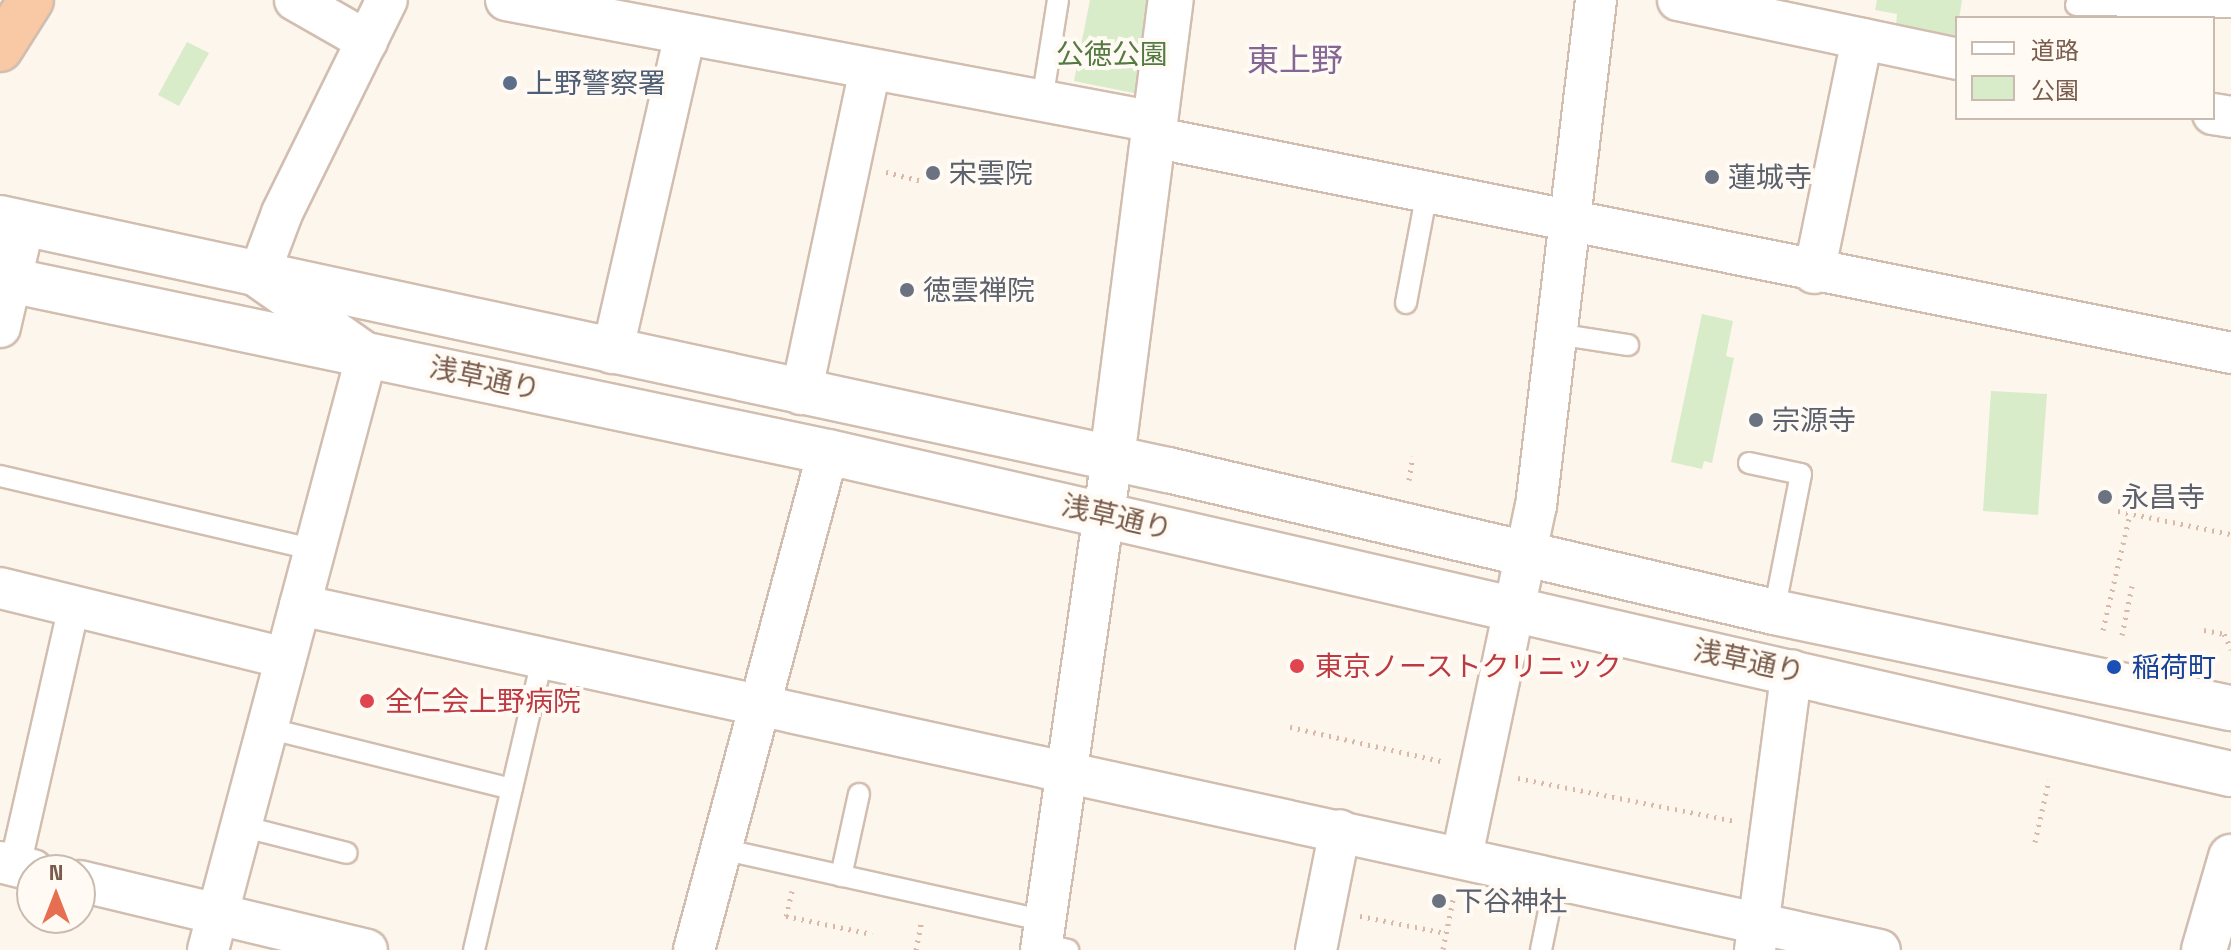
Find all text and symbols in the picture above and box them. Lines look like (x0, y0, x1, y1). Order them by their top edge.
legend (1955, 16, 2215, 120)
text: 道路 (2031, 35, 2079, 66)
park label: 公徳公園 (1056, 37, 1168, 71)
district label: 東上野 (1247, 41, 1343, 79)
place label: 上野警察署 (526, 66, 666, 100)
marker: 上野警察署 (501, 74, 519, 92)
text: 公園 (2031, 75, 2079, 106)
place label: 宋雲院 (949, 156, 1033, 190)
place label: 蓮城寺 (1728, 160, 1812, 194)
marker: 宋雲院 (924, 164, 942, 182)
marker: 蓮城寺 (1703, 168, 1721, 186)
place label: 徳雲禅院 (923, 273, 1035, 307)
marker: 徳雲禅院 (898, 281, 916, 299)
street label: 浅草通り (427, 350, 543, 406)
place label: 宗源寺 (1772, 403, 1856, 437)
marker: 宗源寺 (1747, 411, 1765, 429)
place label: 永昌寺 (2121, 480, 2205, 514)
street label: 浅草通り (1059, 488, 1175, 546)
marker: 永昌寺 (2096, 488, 2114, 506)
street label: 浅草通り (1691, 633, 1807, 689)
place label: 東京ノーストクリニック (1315, 649, 1623, 683)
place label: 稲荷町 (2132, 650, 2216, 684)
marker: 東京ノーストクリニック (1286, 655, 1308, 677)
marker: 稲荷町 (2103, 656, 2125, 678)
place label: 全仁会上野病院 (385, 684, 581, 718)
marker: 全仁会上野病院 (356, 690, 378, 712)
north arrow (16, 854, 96, 934)
text: N (49, 858, 63, 886)
place label: 下谷神社 (1455, 884, 1567, 918)
marker: 下谷神社 (1430, 892, 1448, 910)

